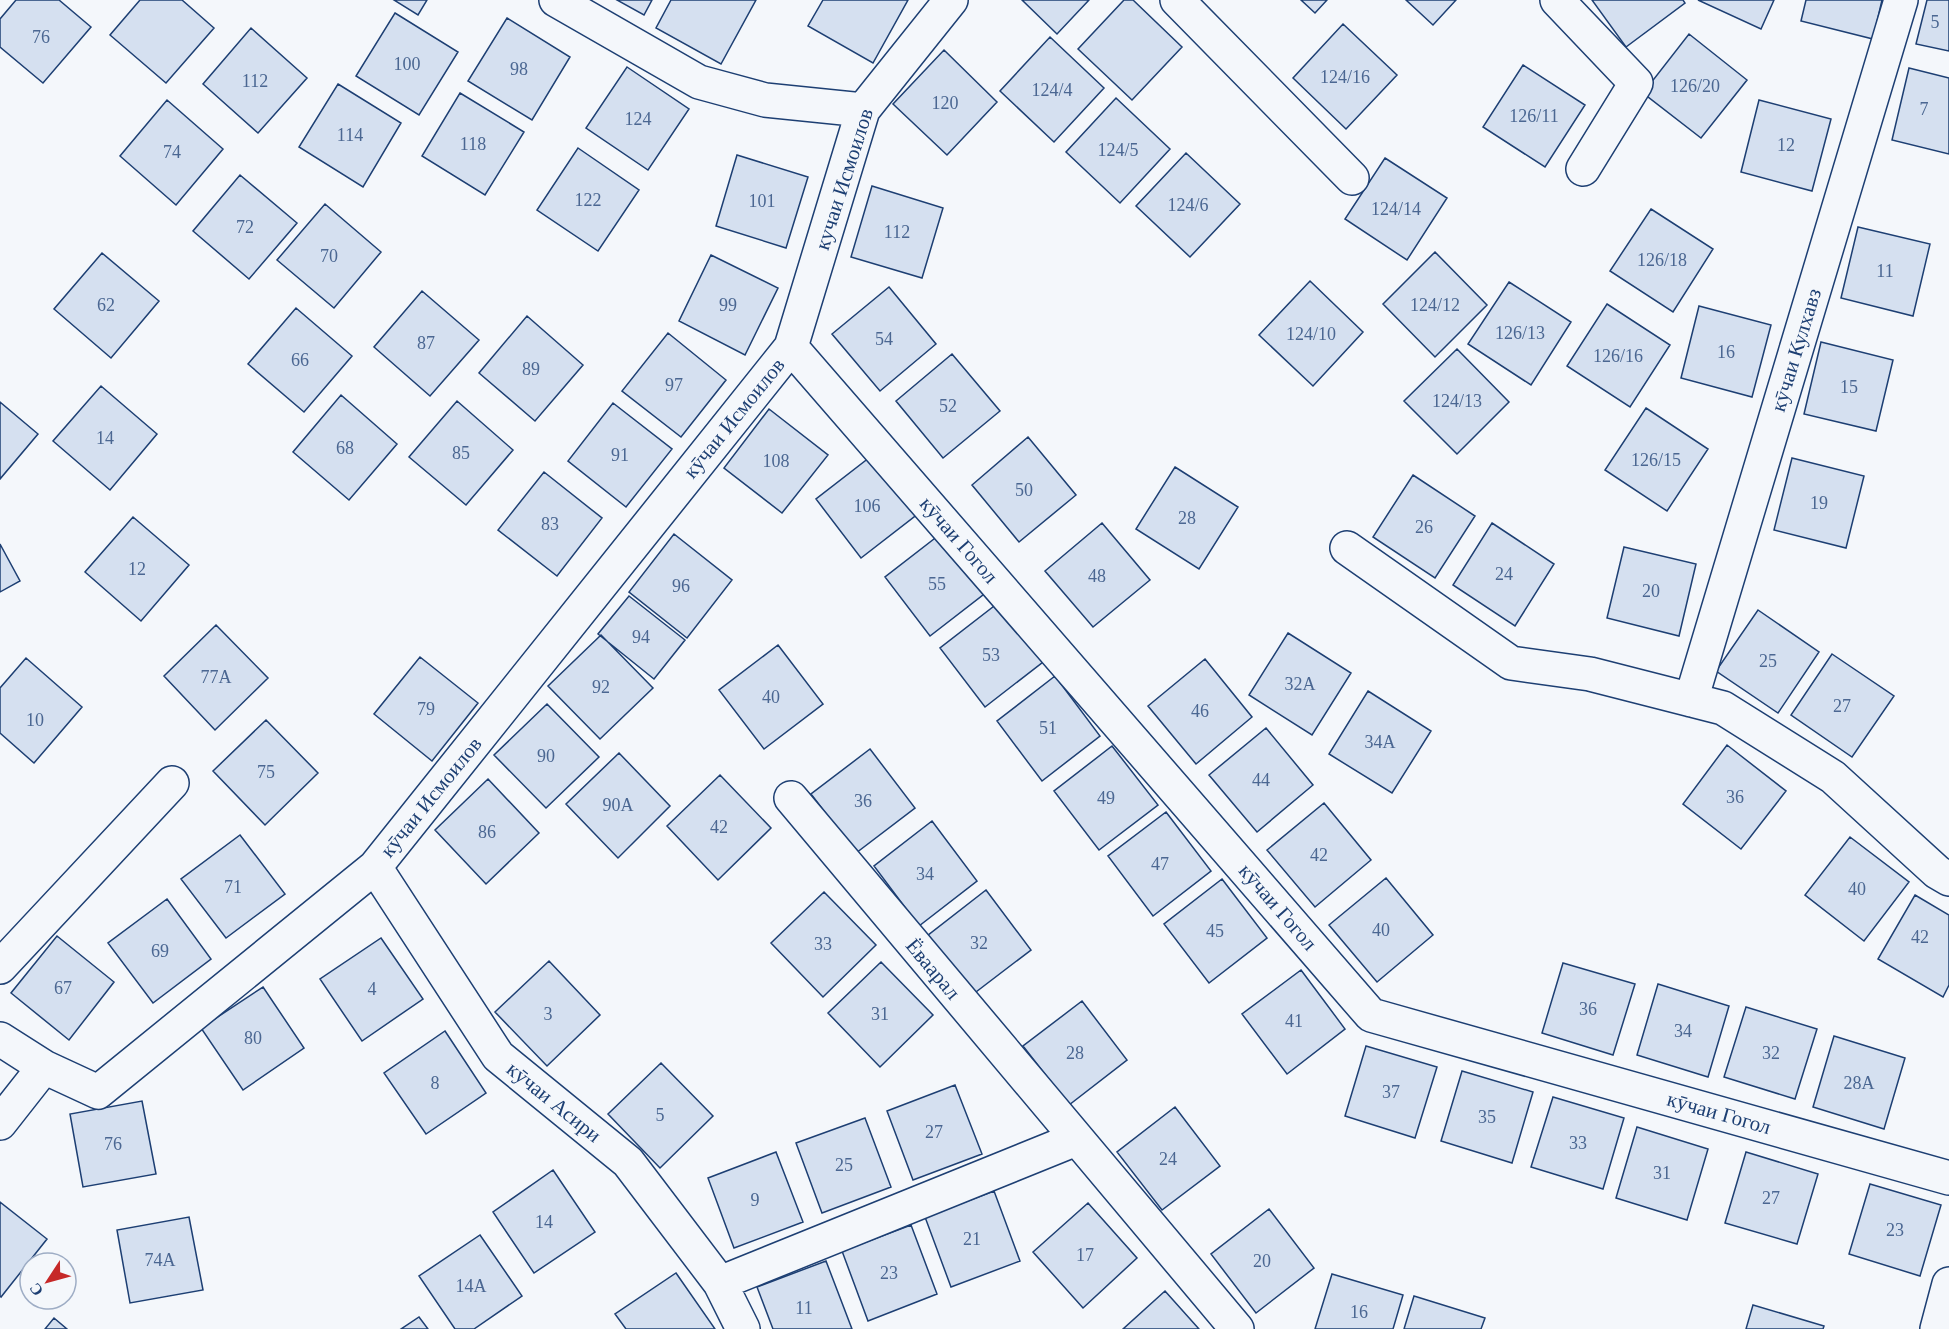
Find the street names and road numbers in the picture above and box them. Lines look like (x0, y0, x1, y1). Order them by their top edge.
street label: кучаи Исмоилов (810, 105, 878, 253)
street label: кӯчаи Кулхавз (1766, 286, 1826, 414)
street label: кӯчаи Исмоилов (678, 353, 790, 483)
street label: кӯчаи Гогол (915, 492, 1003, 588)
street label: кӯчаи Исмоилов (375, 732, 487, 862)
street label: кӯчаи Гогол (1234, 859, 1322, 955)
street label: Ёваарал (901, 934, 965, 1004)
street label: кӯчаи Асири (502, 1057, 606, 1147)
street label: кӯчаи Гогол (1664, 1087, 1774, 1139)

